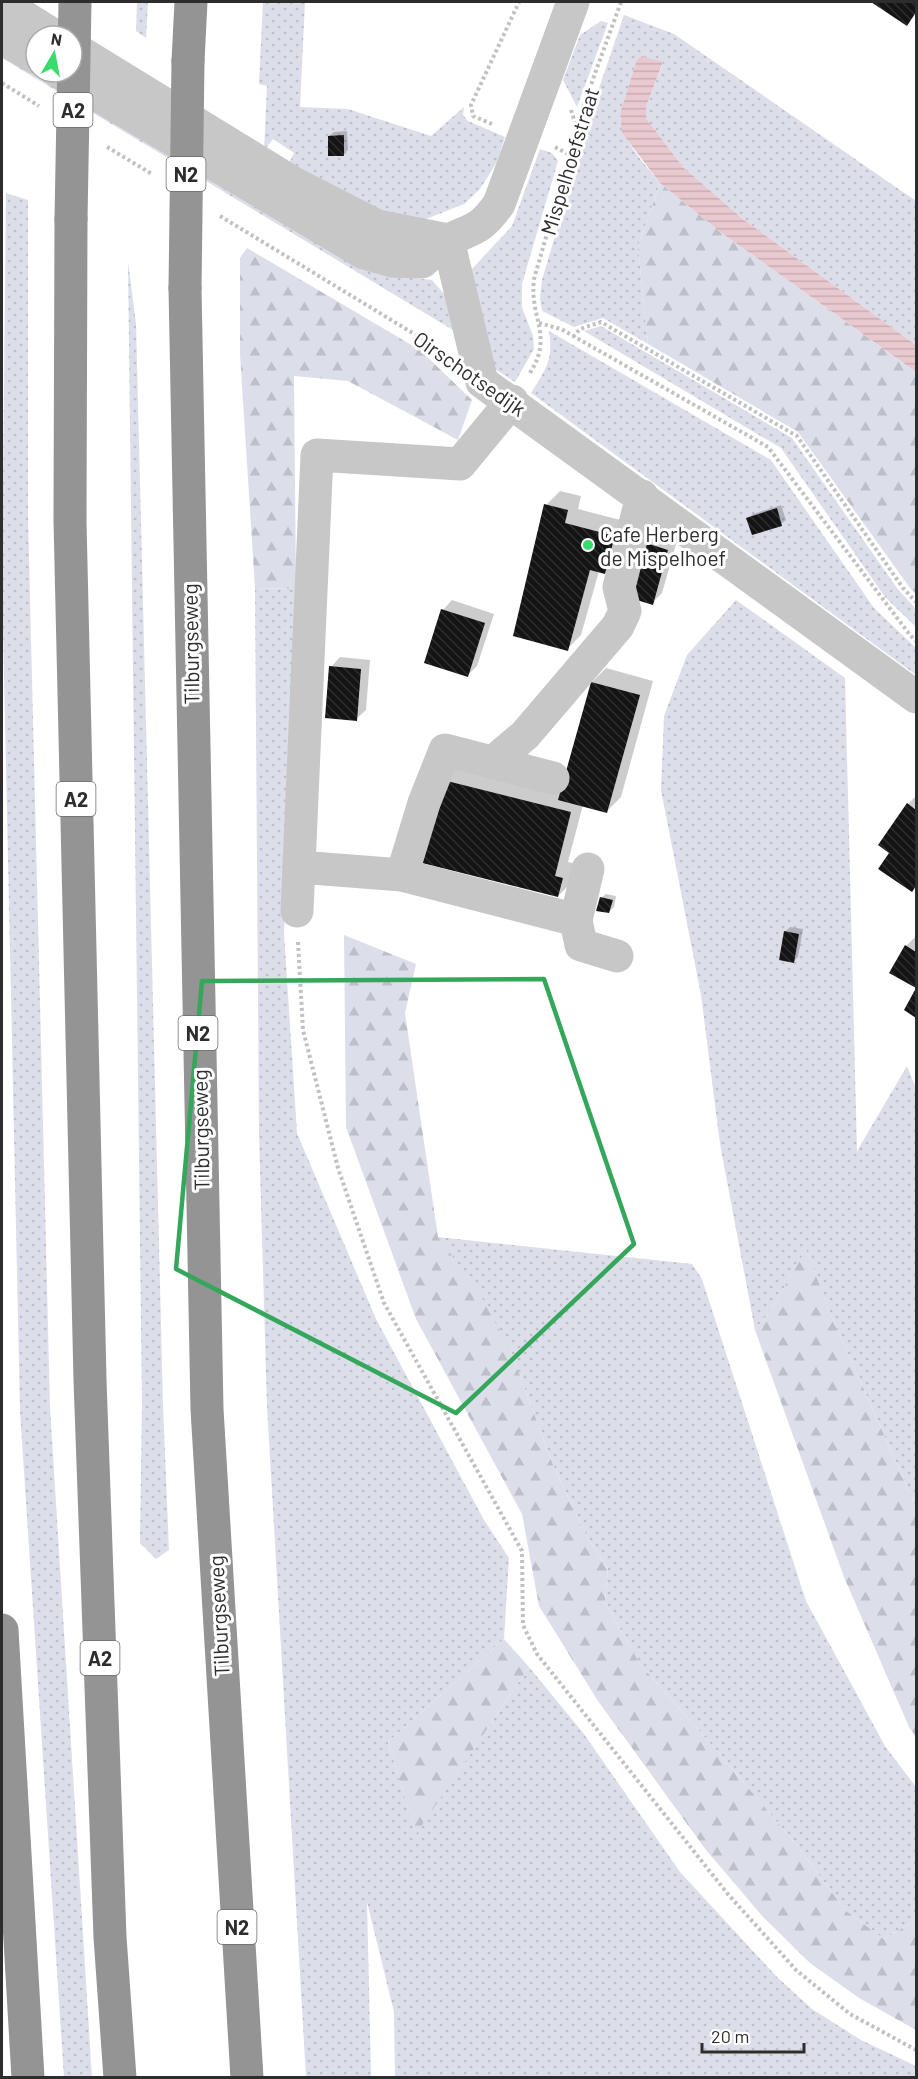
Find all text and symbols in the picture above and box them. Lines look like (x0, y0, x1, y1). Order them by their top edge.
north arrow (24, 24, 84, 84)
text: N (50, 28, 64, 49)
street label: Mispelhoefstraat (535, 84, 603, 238)
road number: A2 (54, 93, 92, 127)
road number: N2 (166, 157, 206, 191)
street label: Oirschotsedijk (409, 325, 531, 421)
place label: Cafe Herberg de Mispelhoef (600, 521, 726, 570)
marker: Cafe Herberg de Mispelhoef (581, 538, 595, 552)
street label: Tilburgseweg (176, 583, 204, 705)
road number: A2 (56, 782, 96, 816)
road number: N2 (178, 1016, 218, 1050)
street label: Tilburgseweg (186, 1069, 214, 1191)
street label: Tilburgseweg (202, 1555, 234, 1677)
road number: A2 (80, 1641, 120, 1675)
road number: N2 (218, 1910, 256, 1944)
scale bar (702, 2016, 804, 2054)
text: 20 m (711, 2025, 749, 2047)

